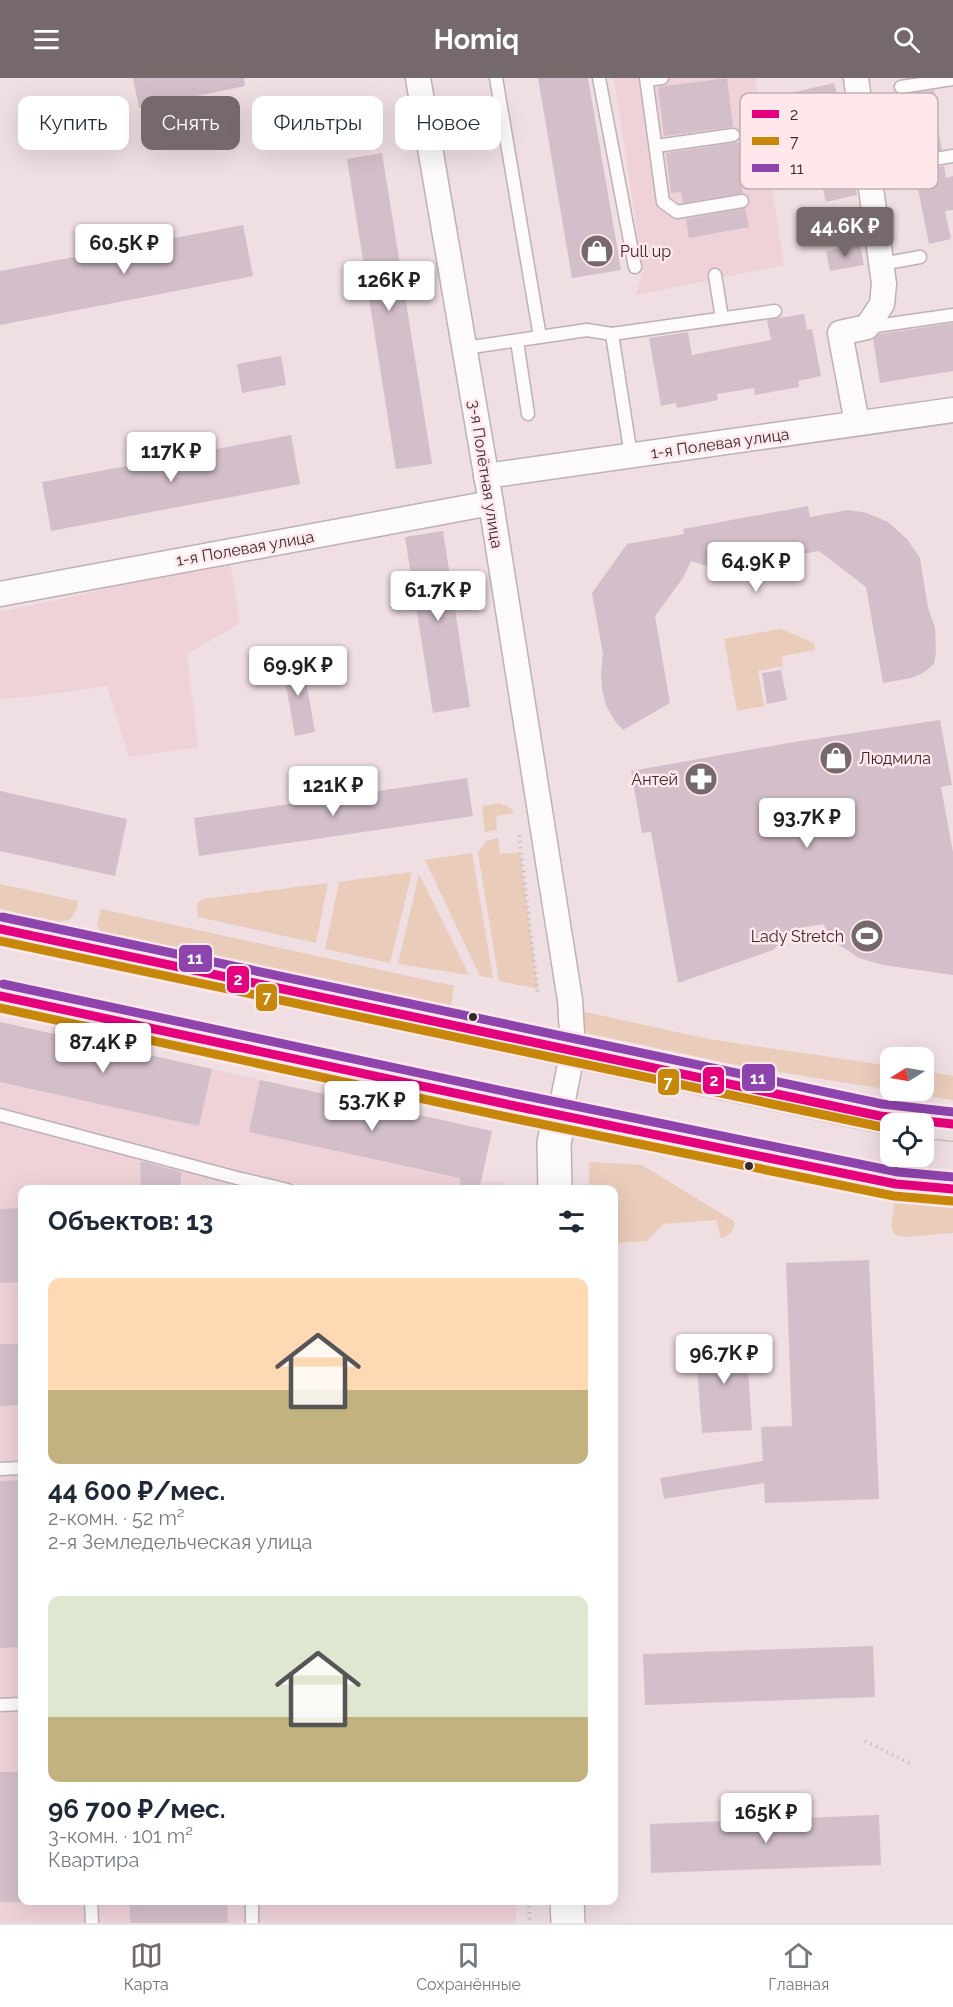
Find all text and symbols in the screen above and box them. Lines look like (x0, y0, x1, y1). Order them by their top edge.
icon: menu (30, 23, 63, 56)
icon: search (890, 23, 923, 56)
text: Homiq (434, 24, 519, 55)
legend (740, 93, 938, 189)
chip: Купить (18, 96, 129, 150)
chip: Снять (141, 96, 240, 150)
chip: Фильтры (252, 96, 383, 150)
chip: Новое (395, 96, 501, 150)
text: 2 (790, 105, 798, 124)
text: 7 (790, 132, 799, 151)
text: 11 (790, 159, 804, 178)
pin: 44.6K ₽ (790, 207, 900, 258)
text: 44.6K ₽ (810, 214, 880, 238)
pin: 60.5K ₽ (69, 224, 179, 275)
text: 60.5K ₽ (89, 231, 159, 255)
shop icon: Pull up (579, 233, 615, 269)
place label: Pull up (620, 242, 671, 261)
pin: 126K ₽ (340, 261, 438, 312)
text: 126K ₽ (358, 268, 420, 292)
street label: 3-я Полётная улица (464, 399, 507, 550)
street label: 1-я Полевая улица (650, 424, 791, 463)
pin: 117K ₽ (122, 432, 220, 483)
text: 117K ₽ (141, 439, 201, 463)
street label: 1-я Полевая улица (175, 527, 316, 570)
pin: 64.9K ₽ (701, 542, 811, 593)
text: 64.9K ₽ (721, 549, 791, 573)
pin: 61.7K ₽ (383, 571, 493, 622)
text: 61.7K ₽ (405, 578, 471, 602)
pin: 69.9K ₽ (243, 646, 353, 697)
text: 69.9K ₽ (263, 653, 333, 677)
shop icon: Людмила (818, 740, 854, 776)
place label: Людмила (859, 749, 931, 768)
pharmacy icon: Антей (683, 761, 719, 797)
pin: 121K ₽ (284, 766, 382, 817)
place label: Антей (631, 770, 678, 789)
text: 121K ₽ (303, 773, 363, 797)
pin: 93.7K ₽ (752, 798, 862, 849)
text: 93.7K ₽ (773, 805, 841, 829)
sports icon: Lady Stretch (849, 918, 885, 954)
place label: Lady Stretch (751, 927, 844, 946)
line badge: 11 (178, 944, 213, 973)
text: 11 (187, 949, 203, 968)
line badge: 2 (226, 965, 250, 994)
text: 2 (233, 970, 243, 989)
line badge: 7 (255, 983, 278, 1012)
text: 7 (263, 988, 272, 1007)
unlabelled marker (467, 1011, 479, 1023)
pin: 87.4K ₽ (48, 1023, 158, 1074)
text: 87.4K ₽ (69, 1030, 137, 1054)
north arrow (880, 1047, 934, 1101)
map controls (880, 1047, 934, 1167)
line badge: 11 (741, 1063, 776, 1092)
line badge: 2 (702, 1066, 725, 1095)
line badge: 7 (657, 1068, 680, 1096)
text: 11 (750, 1069, 766, 1088)
text: 2 (709, 1071, 719, 1090)
text: 7 (664, 1073, 673, 1092)
pin: 53.7K ₽ (317, 1081, 427, 1132)
text: 53.7K ₽ (338, 1088, 406, 1112)
button: locate (880, 1113, 934, 1167)
unlabelled marker (743, 1160, 755, 1172)
icon: filters (555, 1205, 588, 1238)
text: Объектов: 13 (48, 1206, 213, 1236)
icon: home (264, 1317, 372, 1425)
pin: 96.7K ₽ (669, 1334, 779, 1385)
text: 96.7K ₽ (690, 1341, 758, 1365)
text: 44 600 ₽/мес. (48, 1476, 225, 1506)
text: 2-комн. · 52 m² (48, 1506, 185, 1530)
text: 2-я Земледельческая улица (48, 1530, 312, 1554)
icon: home (264, 1635, 372, 1743)
pin: 165K ₽ (717, 1793, 815, 1844)
text: 96 700 ₽/мес. (48, 1794, 226, 1824)
text: 165K ₽ (735, 1800, 797, 1824)
text: 3-комн. · 101 m² (48, 1824, 193, 1848)
text: Квартира (48, 1848, 139, 1872)
tab: Карта (124, 1939, 169, 1994)
tab: Сохранённые (416, 1939, 521, 1994)
tab: Главная (768, 1939, 829, 1994)

